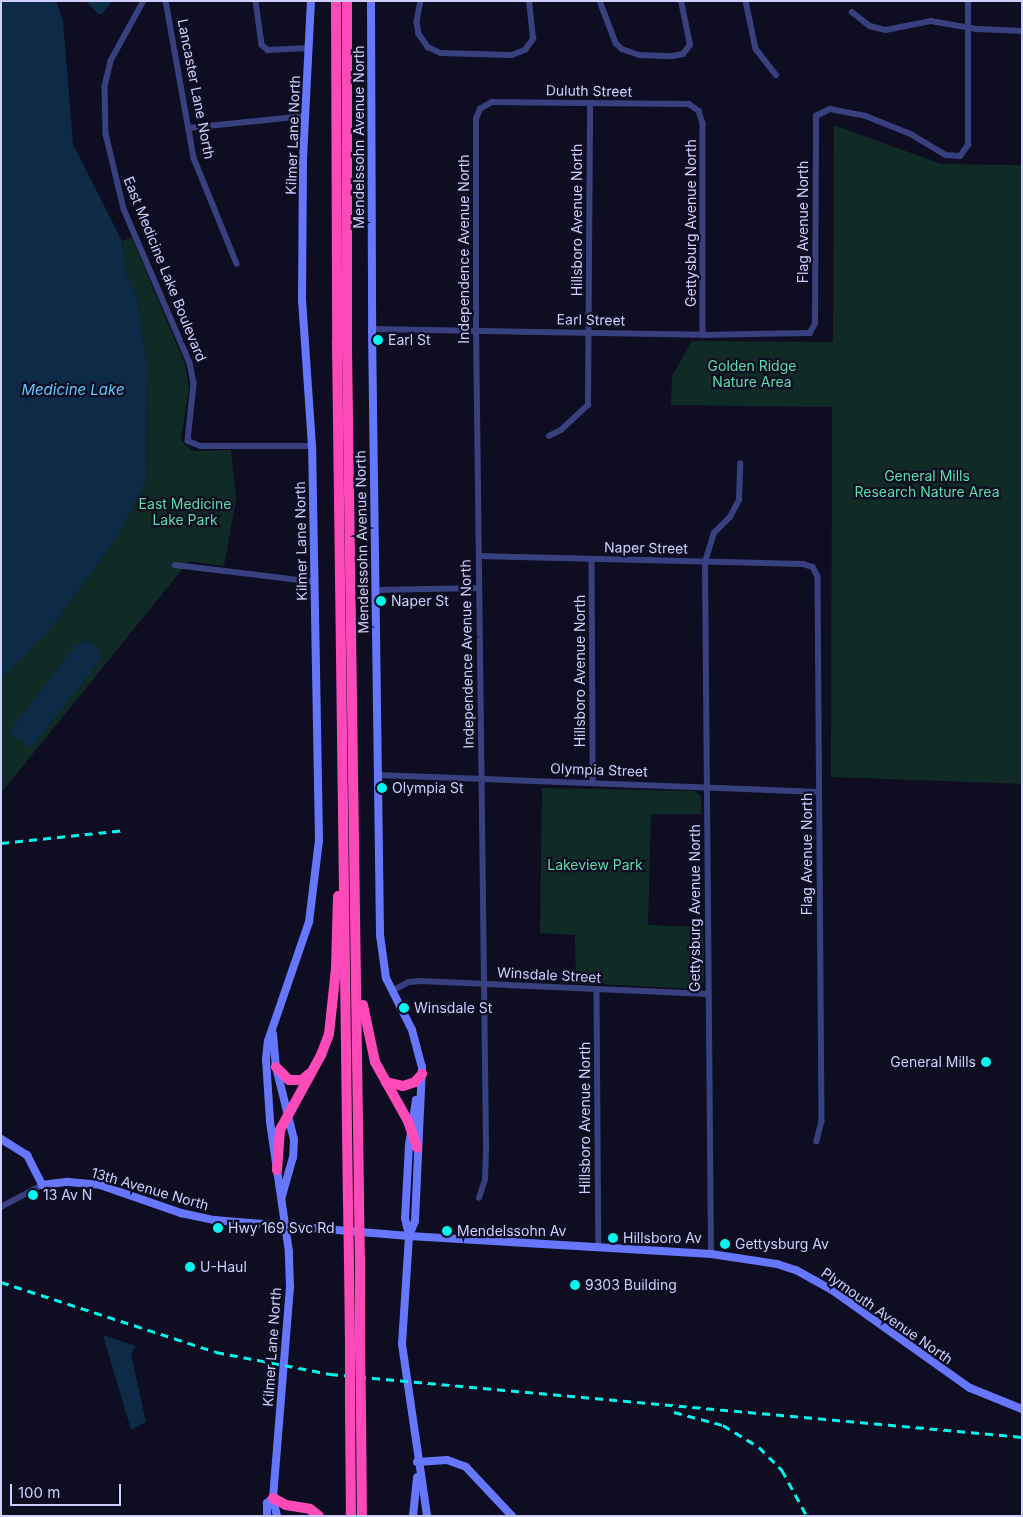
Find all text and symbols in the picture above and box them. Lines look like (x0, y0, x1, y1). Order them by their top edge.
street label: Lancaster Lane North (174, 17, 218, 161)
street label: Mendelssohn Avenue North (351, 45, 367, 229)
street label: Kilmer Lane North (283, 75, 303, 195)
street label: Duluth Street (546, 82, 632, 100)
street label: Gettysburg Avenue North (683, 139, 699, 307)
street label: Hillsboro Avenue North (569, 144, 585, 296)
street label: Independence Avenue North (456, 154, 472, 344)
street label: Flag Avenue North (795, 161, 811, 283)
street label: East Medicine Lake Boulevard (120, 174, 210, 364)
street label: Earl Street (557, 311, 625, 329)
place label: Earl St (388, 332, 431, 348)
marker: Earl St (372, 334, 384, 346)
park label: Golden Ridge Nature Area (708, 358, 796, 391)
water label: Medicine Lake (21, 381, 125, 399)
street label: Mendelssohn Avenue North (352, 450, 372, 634)
park label: General Mills Research Nature Area (854, 468, 1000, 501)
street label: Kilmer Lane North (292, 481, 310, 601)
park label: East Medicine Lake Park (139, 496, 231, 528)
street label: Naper Street (604, 539, 688, 557)
street label: Independence Avenue North (457, 559, 477, 749)
place label: Naper St (391, 593, 449, 609)
marker: Naper St (375, 595, 387, 607)
street label: Hillsboro Avenue North (572, 595, 588, 747)
street label: Olympia Street (550, 760, 648, 780)
place label: Olympia St (392, 780, 464, 796)
marker: Olympia St (376, 782, 388, 794)
street label: Flag Avenue North (799, 793, 815, 915)
street label: Gettysburg Avenue North (687, 824, 703, 992)
park label: Lakeview Park (547, 857, 643, 873)
street label: Winsdale Street (496, 964, 602, 986)
place label: Winsdale St (414, 1000, 492, 1016)
marker: Winsdale St (398, 1002, 410, 1014)
street label: Hillsboro Avenue North (577, 1042, 593, 1194)
place label: General Mills (890, 1054, 976, 1070)
marker: General Mills (980, 1056, 992, 1068)
street label: 13th Avenue North (89, 1164, 211, 1214)
place label: 13 Av N (43, 1187, 92, 1203)
marker: 13 Av N (27, 1189, 39, 1201)
place label: Hwy 169 Svc Rd (228, 1220, 335, 1236)
marker: Hwy 169 Svc Rd (212, 1222, 224, 1234)
place label: Mendelssohn Av (457, 1223, 566, 1239)
marker: Mendelssohn Av (441, 1225, 453, 1237)
place label: Hillsboro Av (623, 1230, 702, 1246)
marker: Hillsboro Av (607, 1232, 619, 1244)
place label: Gettysburg Av (735, 1236, 829, 1252)
marker: Gettysburg Av (719, 1238, 731, 1250)
place label: U-Haul (200, 1259, 247, 1275)
marker: U-Haul (184, 1261, 196, 1273)
street label: Plymouth Avenue North (818, 1264, 956, 1368)
place label: 9303 Building (585, 1277, 677, 1293)
marker: 9303 Building (569, 1279, 581, 1291)
street label: Kilmer Lane North (259, 1287, 285, 1407)
scale bar (12, 1474, 124, 1506)
text: 100 m (18, 1483, 60, 1502)

